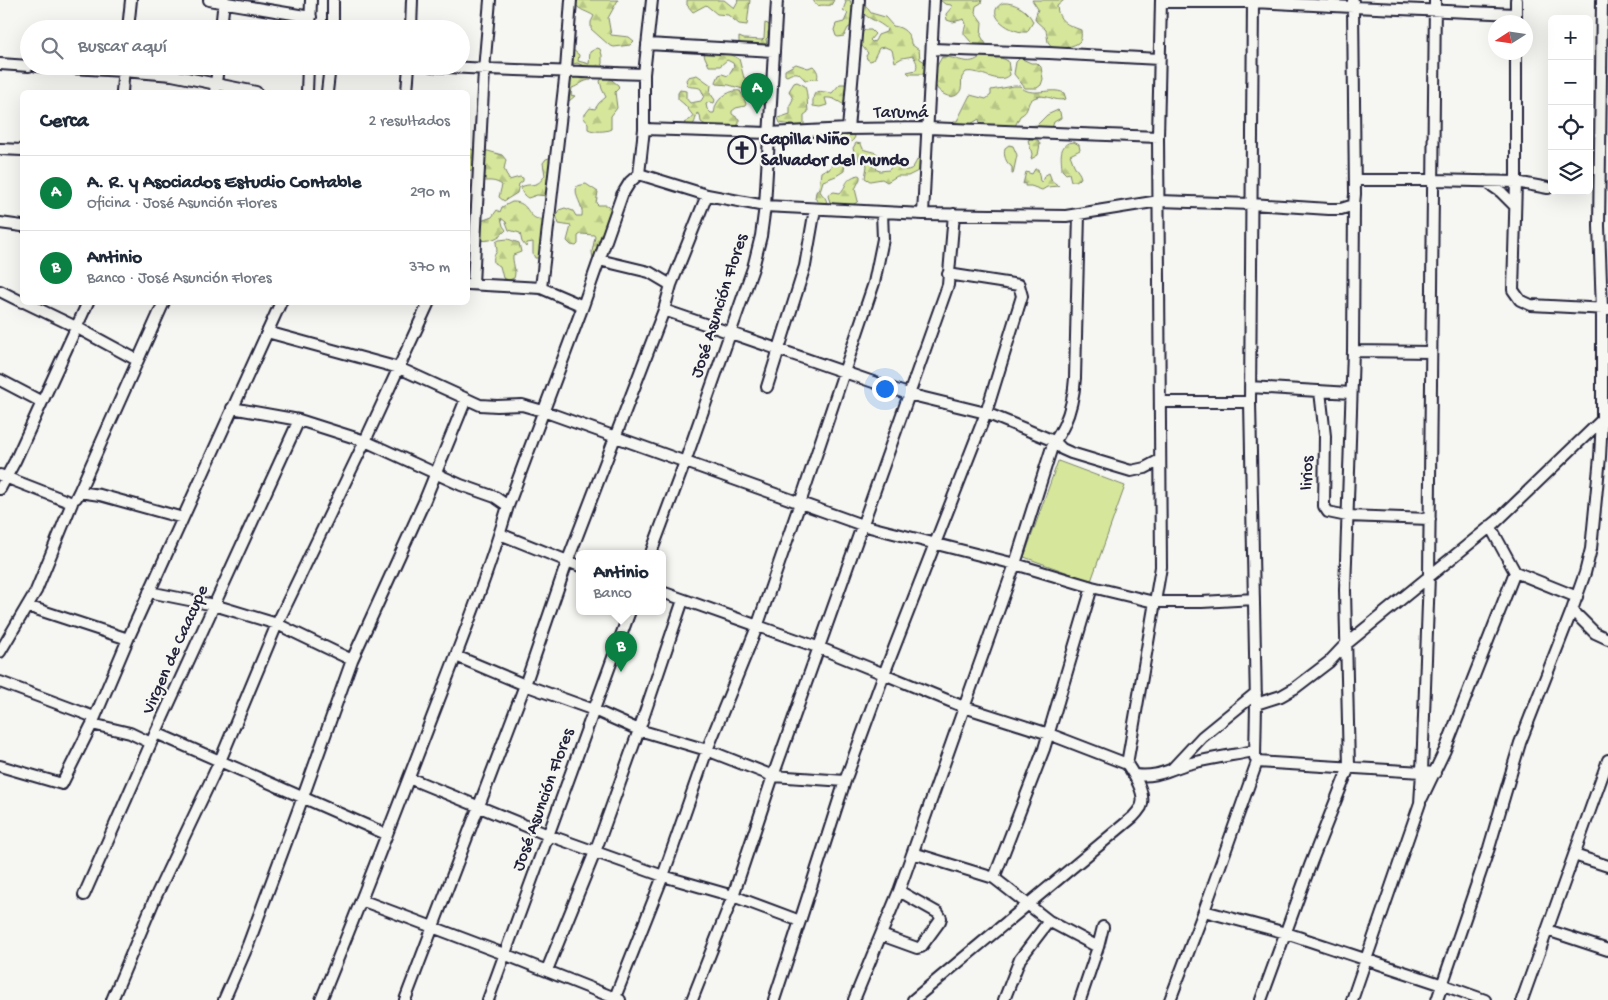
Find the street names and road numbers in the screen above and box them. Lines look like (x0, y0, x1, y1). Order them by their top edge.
street label: Tarumá (873, 103, 929, 124)
street label: José Asunción Flores (687, 230, 754, 381)
street label: lirios (1297, 454, 1319, 490)
street label: Virgen de Caacupe (138, 582, 214, 719)
street label: José Asunción Flores (508, 725, 580, 874)

